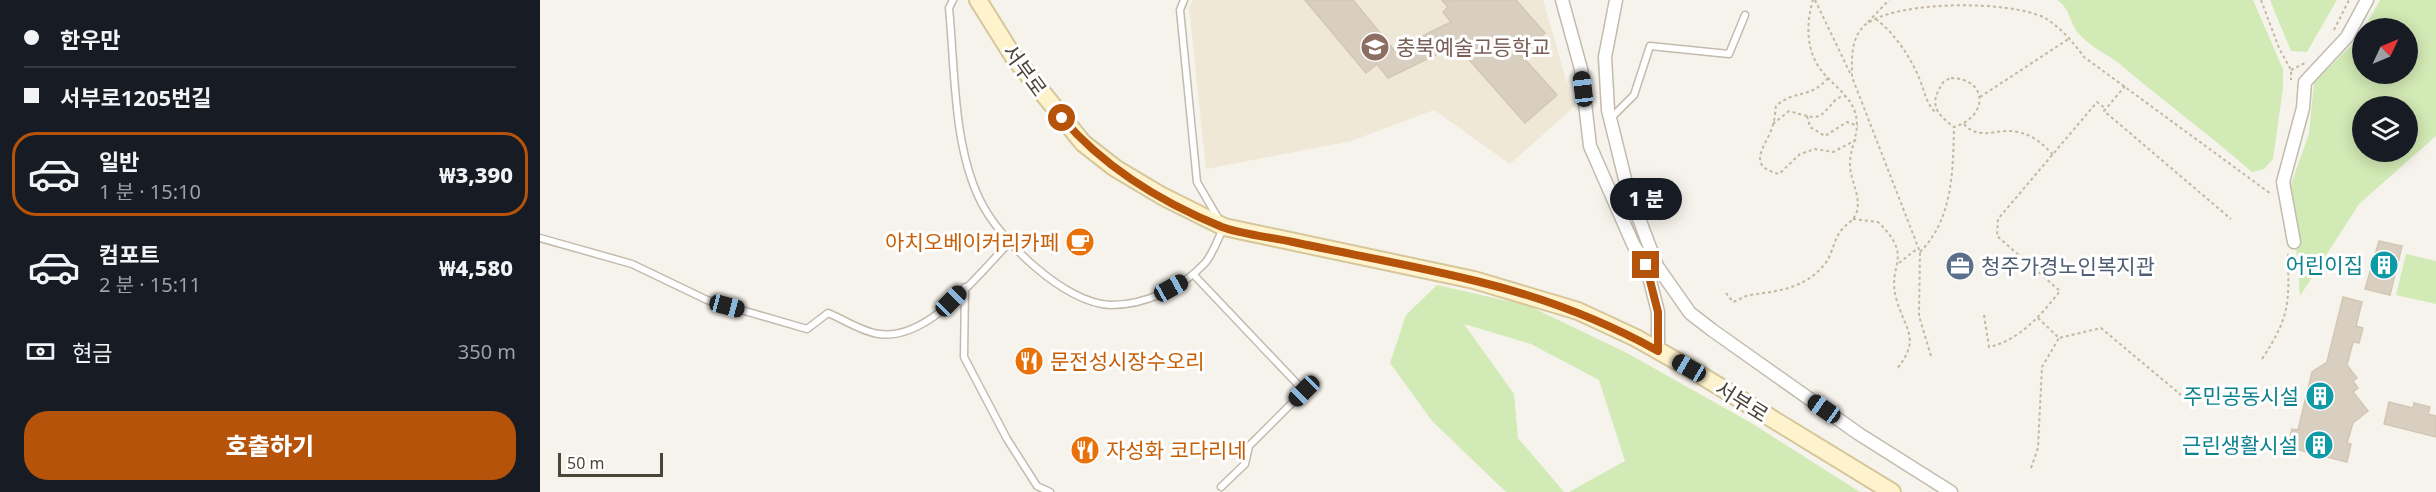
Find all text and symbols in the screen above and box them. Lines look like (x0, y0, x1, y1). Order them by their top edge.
north arrow (2352, 18, 2418, 84)
map controls (2352, 18, 2418, 162)
text: 한우만 (60, 24, 121, 54)
school or university icon: 충북예술고등학교 (1359, 31, 1391, 63)
place label: 충북예술고등학교 (1396, 33, 1551, 61)
street label: 서부로 (997, 38, 1053, 102)
car (1572, 70, 1594, 108)
text: 서부로1205번길 (60, 82, 212, 112)
button: layers (2352, 96, 2418, 162)
route start (1048, 104, 1075, 131)
text: 일반 (99, 146, 139, 176)
icon: car (27, 147, 81, 201)
text: ₩3,390 (439, 159, 513, 189)
text: 1 분 · 15:10 (99, 178, 201, 205)
callout: 1 분 (1610, 178, 1682, 220)
text: 1 분 (1628, 185, 1664, 212)
cafe icon: 아치오베이커리카페 (1064, 226, 1096, 258)
place label: 아치오베이커리카페 (885, 228, 1059, 256)
text: 컴포트 (99, 239, 160, 269)
icon: car (27, 240, 81, 294)
building icon: 어린이집 (2368, 249, 2400, 281)
office icon: 청주가경노인복지관 (1944, 250, 1976, 282)
route end (1632, 251, 1659, 278)
place label: 어린이집 (2286, 251, 2363, 279)
text: ₩4,580 (439, 252, 513, 282)
place label: 청주가경노인복지관 (1981, 252, 2155, 280)
text: 2 분 · 15:11 (99, 271, 201, 298)
car (1151, 271, 1191, 305)
car (932, 282, 970, 320)
car (707, 293, 747, 319)
icon: cash (24, 335, 57, 368)
text: 현금 (72, 337, 112, 367)
text: 350 m (458, 338, 516, 365)
restaurant icon: 문전성시장수오리 (1013, 345, 1045, 377)
place label: 문전성시장수오리 (1050, 347, 1205, 375)
car (1669, 351, 1709, 385)
car (1285, 372, 1323, 410)
street label: 서부로 (1710, 374, 1774, 428)
building icon: 주민공동시설 (2304, 380, 2336, 412)
place label: 주민공동시설 (2183, 382, 2299, 410)
car (1804, 391, 1844, 427)
button: 호출하기 (24, 411, 516, 480)
building icon: 근린생활시설 (2303, 429, 2335, 461)
place label: 근린생활시설 (2182, 431, 2298, 459)
restaurant icon: 자성화 코다리네 (1069, 434, 1101, 466)
place label: 자성화 코다리네 (1106, 436, 1247, 464)
scale bar (558, 450, 663, 478)
text: 50 m (567, 452, 604, 474)

